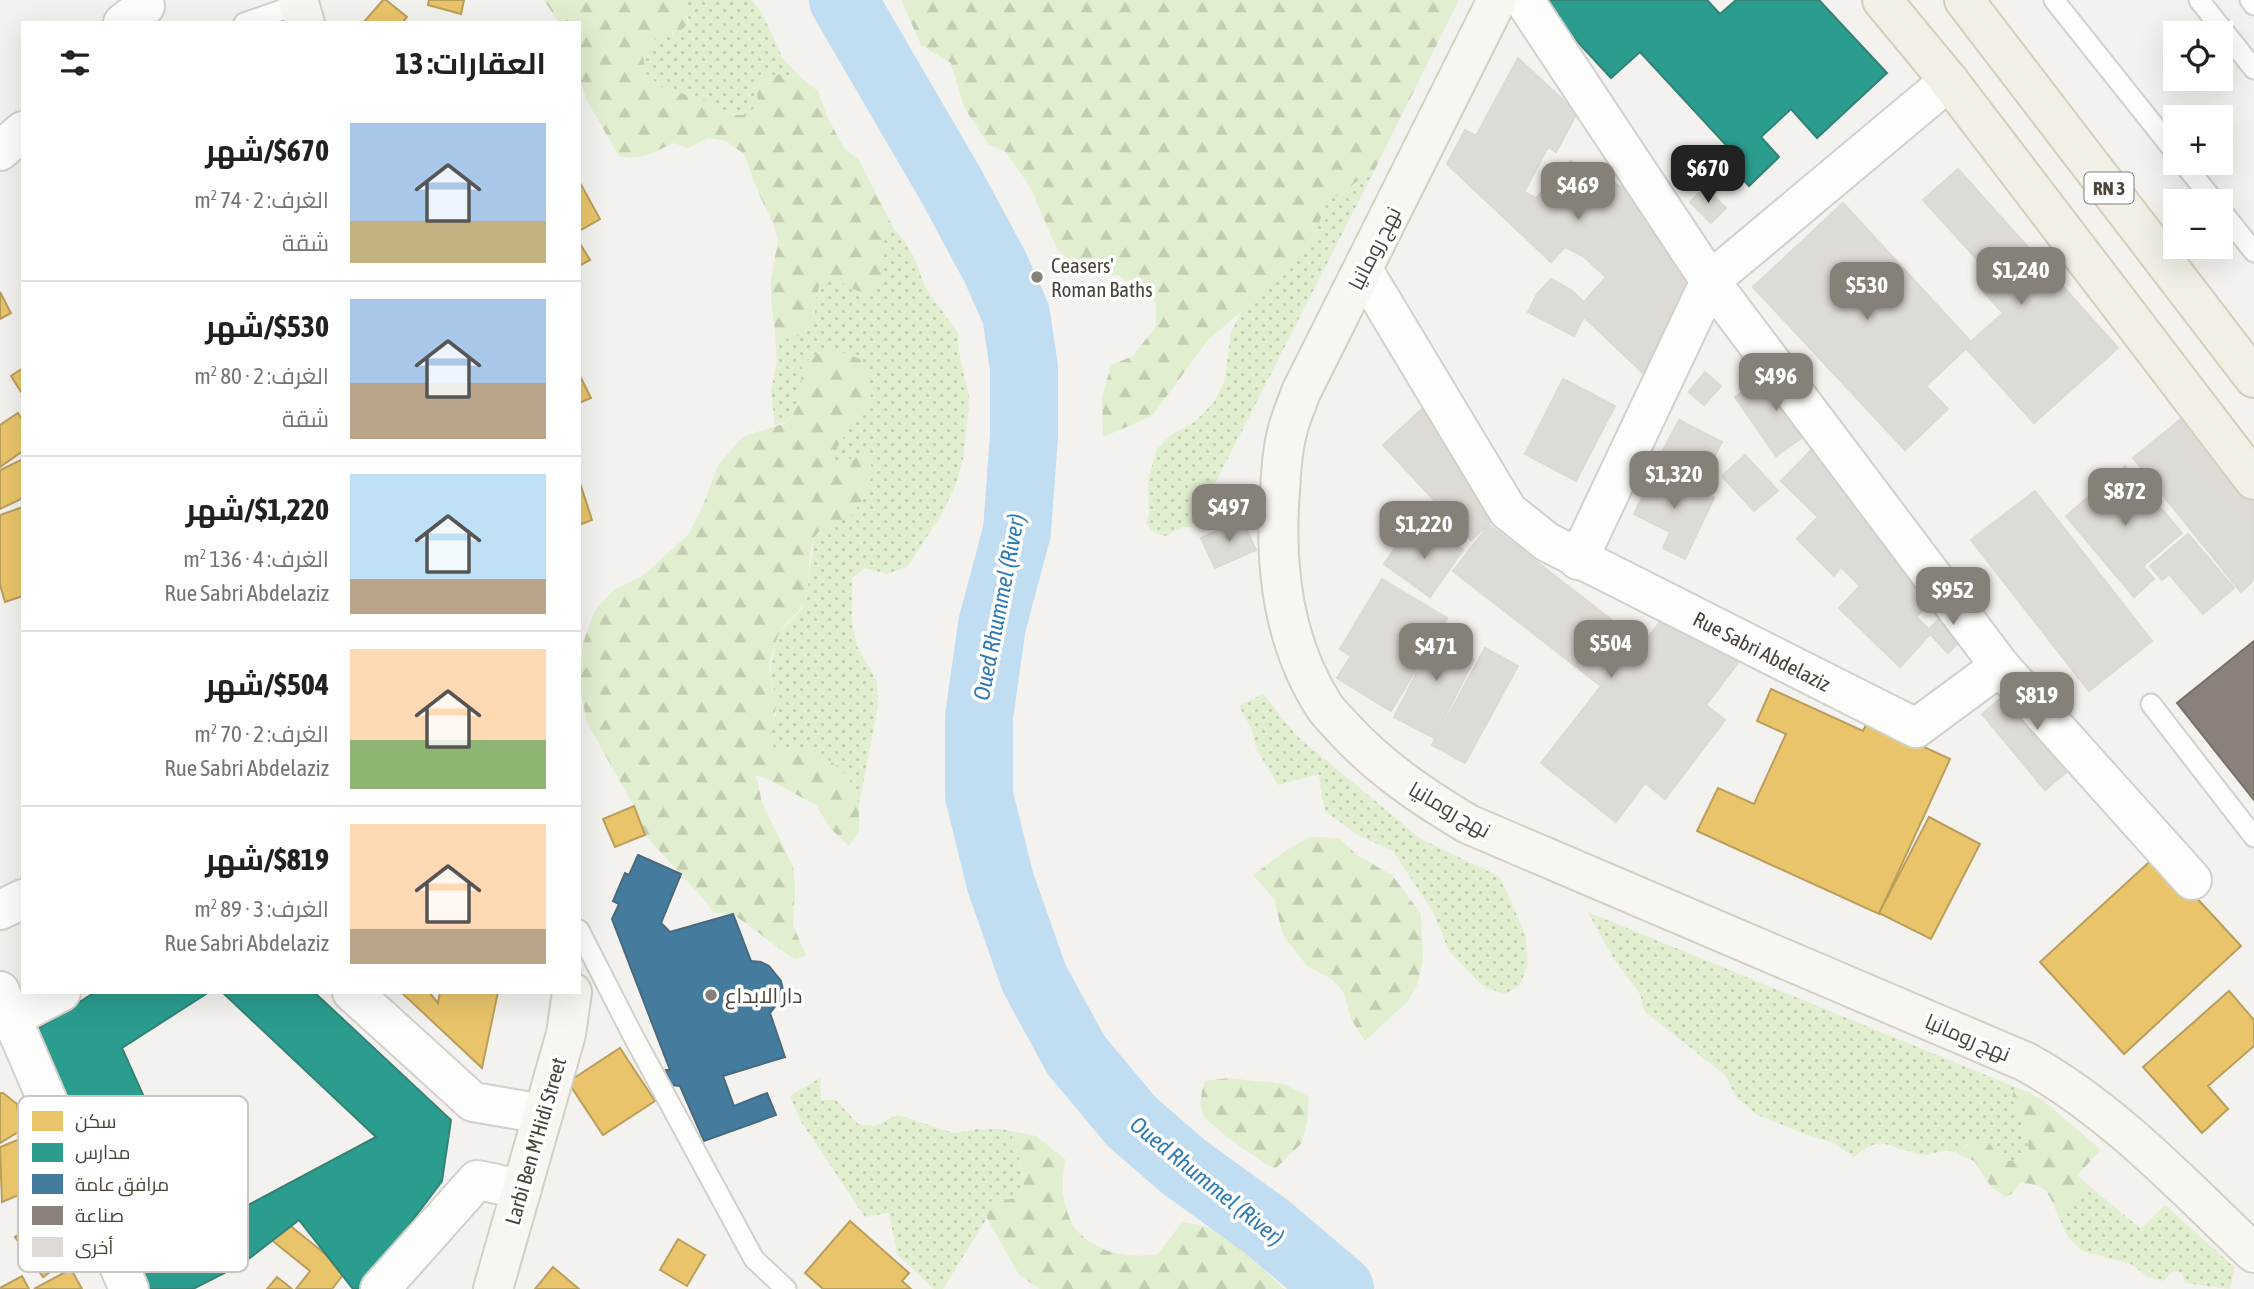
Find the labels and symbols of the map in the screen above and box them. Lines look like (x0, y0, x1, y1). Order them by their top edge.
pin: $670 (1667, 146, 1749, 205)
pin: $469 (1537, 162, 1619, 222)
road number: RN 3 (2084, 172, 2134, 204)
street label: نهج رومانيا (1343, 202, 1408, 295)
pin: $1,240 (1964, 247, 2078, 307)
place label: Ceasers' Roman Baths (1051, 253, 1153, 301)
pin: $530 (1826, 262, 1908, 322)
marker: Ceasers' Roman Baths (1029, 269, 1045, 285)
pin: $496 (1735, 354, 1817, 413)
pin: $1,320 (1617, 452, 1731, 511)
pin: $872 (2084, 468, 2166, 528)
pin: $497 (1188, 484, 1270, 544)
pin: $1,220 (1367, 502, 1481, 561)
water label: Oued Rhummel (River) (968, 512, 1030, 702)
pin: $952 (1912, 568, 1994, 627)
street label: Rue Sabri Abdelaziz (1689, 606, 1835, 696)
pin: $504 (1570, 620, 1652, 680)
pin: $471 (1395, 624, 1477, 683)
pin: $819 (1996, 672, 2078, 732)
street label: نهج رومانيا (1403, 776, 1495, 845)
place label: دار الابداع (725, 983, 802, 1010)
marker: دار الابداع (703, 987, 719, 1003)
street label: نهج رومانيا (1921, 1008, 2014, 1068)
street label: Larbi Ben M'Hidi Street (500, 1055, 570, 1227)
legend (18, 1096, 248, 1272)
text: سكن (75, 1110, 117, 1133)
water label: Oued Rhummel (River) (1125, 1111, 1289, 1251)
text: مدارس (75, 1141, 130, 1164)
text: مرافق عامة (75, 1173, 169, 1197)
text: صناعة (75, 1204, 124, 1226)
text: أخرى (75, 1236, 113, 1259)

